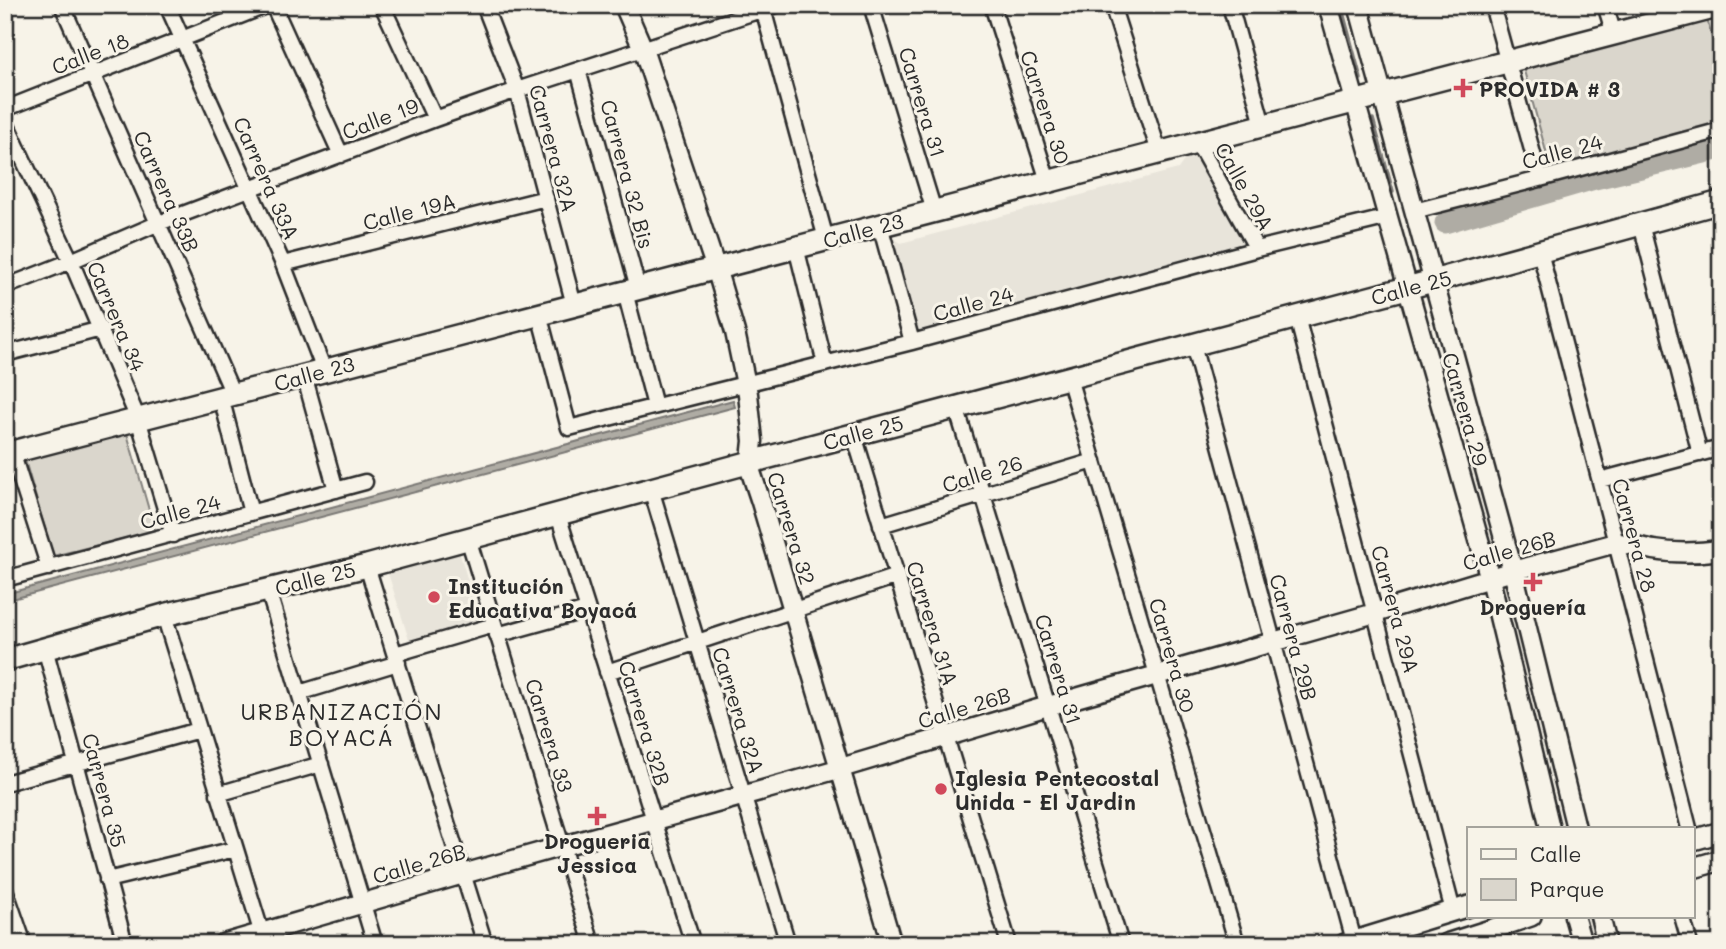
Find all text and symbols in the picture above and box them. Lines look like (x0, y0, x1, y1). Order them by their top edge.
street label: Calle 18 (48, 26, 132, 80)
street label: Carrera 31 (893, 43, 953, 161)
street label: Carrera 30 (1015, 47, 1077, 167)
place label: PROVIDA # 3 (1479, 75, 1620, 102)
marker: PROVIDA # 3 (1453, 78, 1473, 98)
street label: Carrera 32A (524, 81, 584, 215)
street label: Calle 19 (338, 91, 422, 145)
street label: Carrera 32 Bis (595, 97, 661, 251)
street label: Carrera 33A (228, 112, 306, 244)
street label: Carrera 33B (128, 126, 206, 256)
street label: Calle 24 (1519, 127, 1606, 175)
street label: Calle 29A (1210, 137, 1280, 235)
street label: Calle 19A (360, 186, 458, 236)
street label: Calle 23 (820, 206, 906, 254)
street label: Carrera 34 (82, 257, 153, 376)
street label: Calle 25 (1368, 263, 1454, 311)
street label: Calle 24 (930, 279, 1017, 327)
street label: Calle 23 (271, 349, 357, 397)
street label: Carrera 29 (1437, 349, 1495, 469)
street label: Calle 25 (820, 408, 906, 456)
street label: Calle 26 (939, 448, 1025, 498)
street label: Carrera 32 (762, 468, 822, 588)
street label: Carrera 28 (1607, 475, 1663, 595)
street label: Calle 24 (137, 487, 224, 535)
street label: Calle 26B (1459, 524, 1559, 576)
street label: Carrera 29A (1366, 542, 1426, 676)
street label: Calle 25 (272, 555, 358, 601)
street label: Carrera 31A (901, 557, 965, 689)
street label: Carrera 29B (1264, 571, 1324, 703)
place label: Institución Educativa Boyacá (448, 572, 637, 624)
marker: Droguería (1525, 574, 1541, 590)
marker: Institución Educativa Boyacá (426, 589, 442, 605)
place label: Droguería (1480, 593, 1587, 620)
street label: Carrera 30 (1144, 595, 1202, 715)
street label: Carrera 31 (1029, 610, 1089, 728)
street label: Carrera 32A (707, 643, 771, 777)
street label: Carrera 32B (613, 657, 677, 789)
street label: Carrera 33 (520, 675, 580, 795)
street label: Calle 26B (914, 680, 1014, 734)
district label: URBANIZACIÓN BOYACÁ (240, 696, 444, 752)
street label: Carrera 35 (77, 730, 133, 850)
place label: Iglesia Pentecostal Unida - El Jardin (955, 764, 1159, 815)
marker: Iglesia Pentecostal Unida - El Jardin (933, 781, 949, 797)
marker: Drogueria Jessica (589, 808, 605, 824)
place label: Drogueria Jessica (544, 827, 650, 878)
legend (1467, 827, 1694, 918)
street label: Calle 26B (369, 837, 469, 889)
text: Calle (1530, 840, 1582, 867)
text: Parque (1530, 875, 1604, 902)

